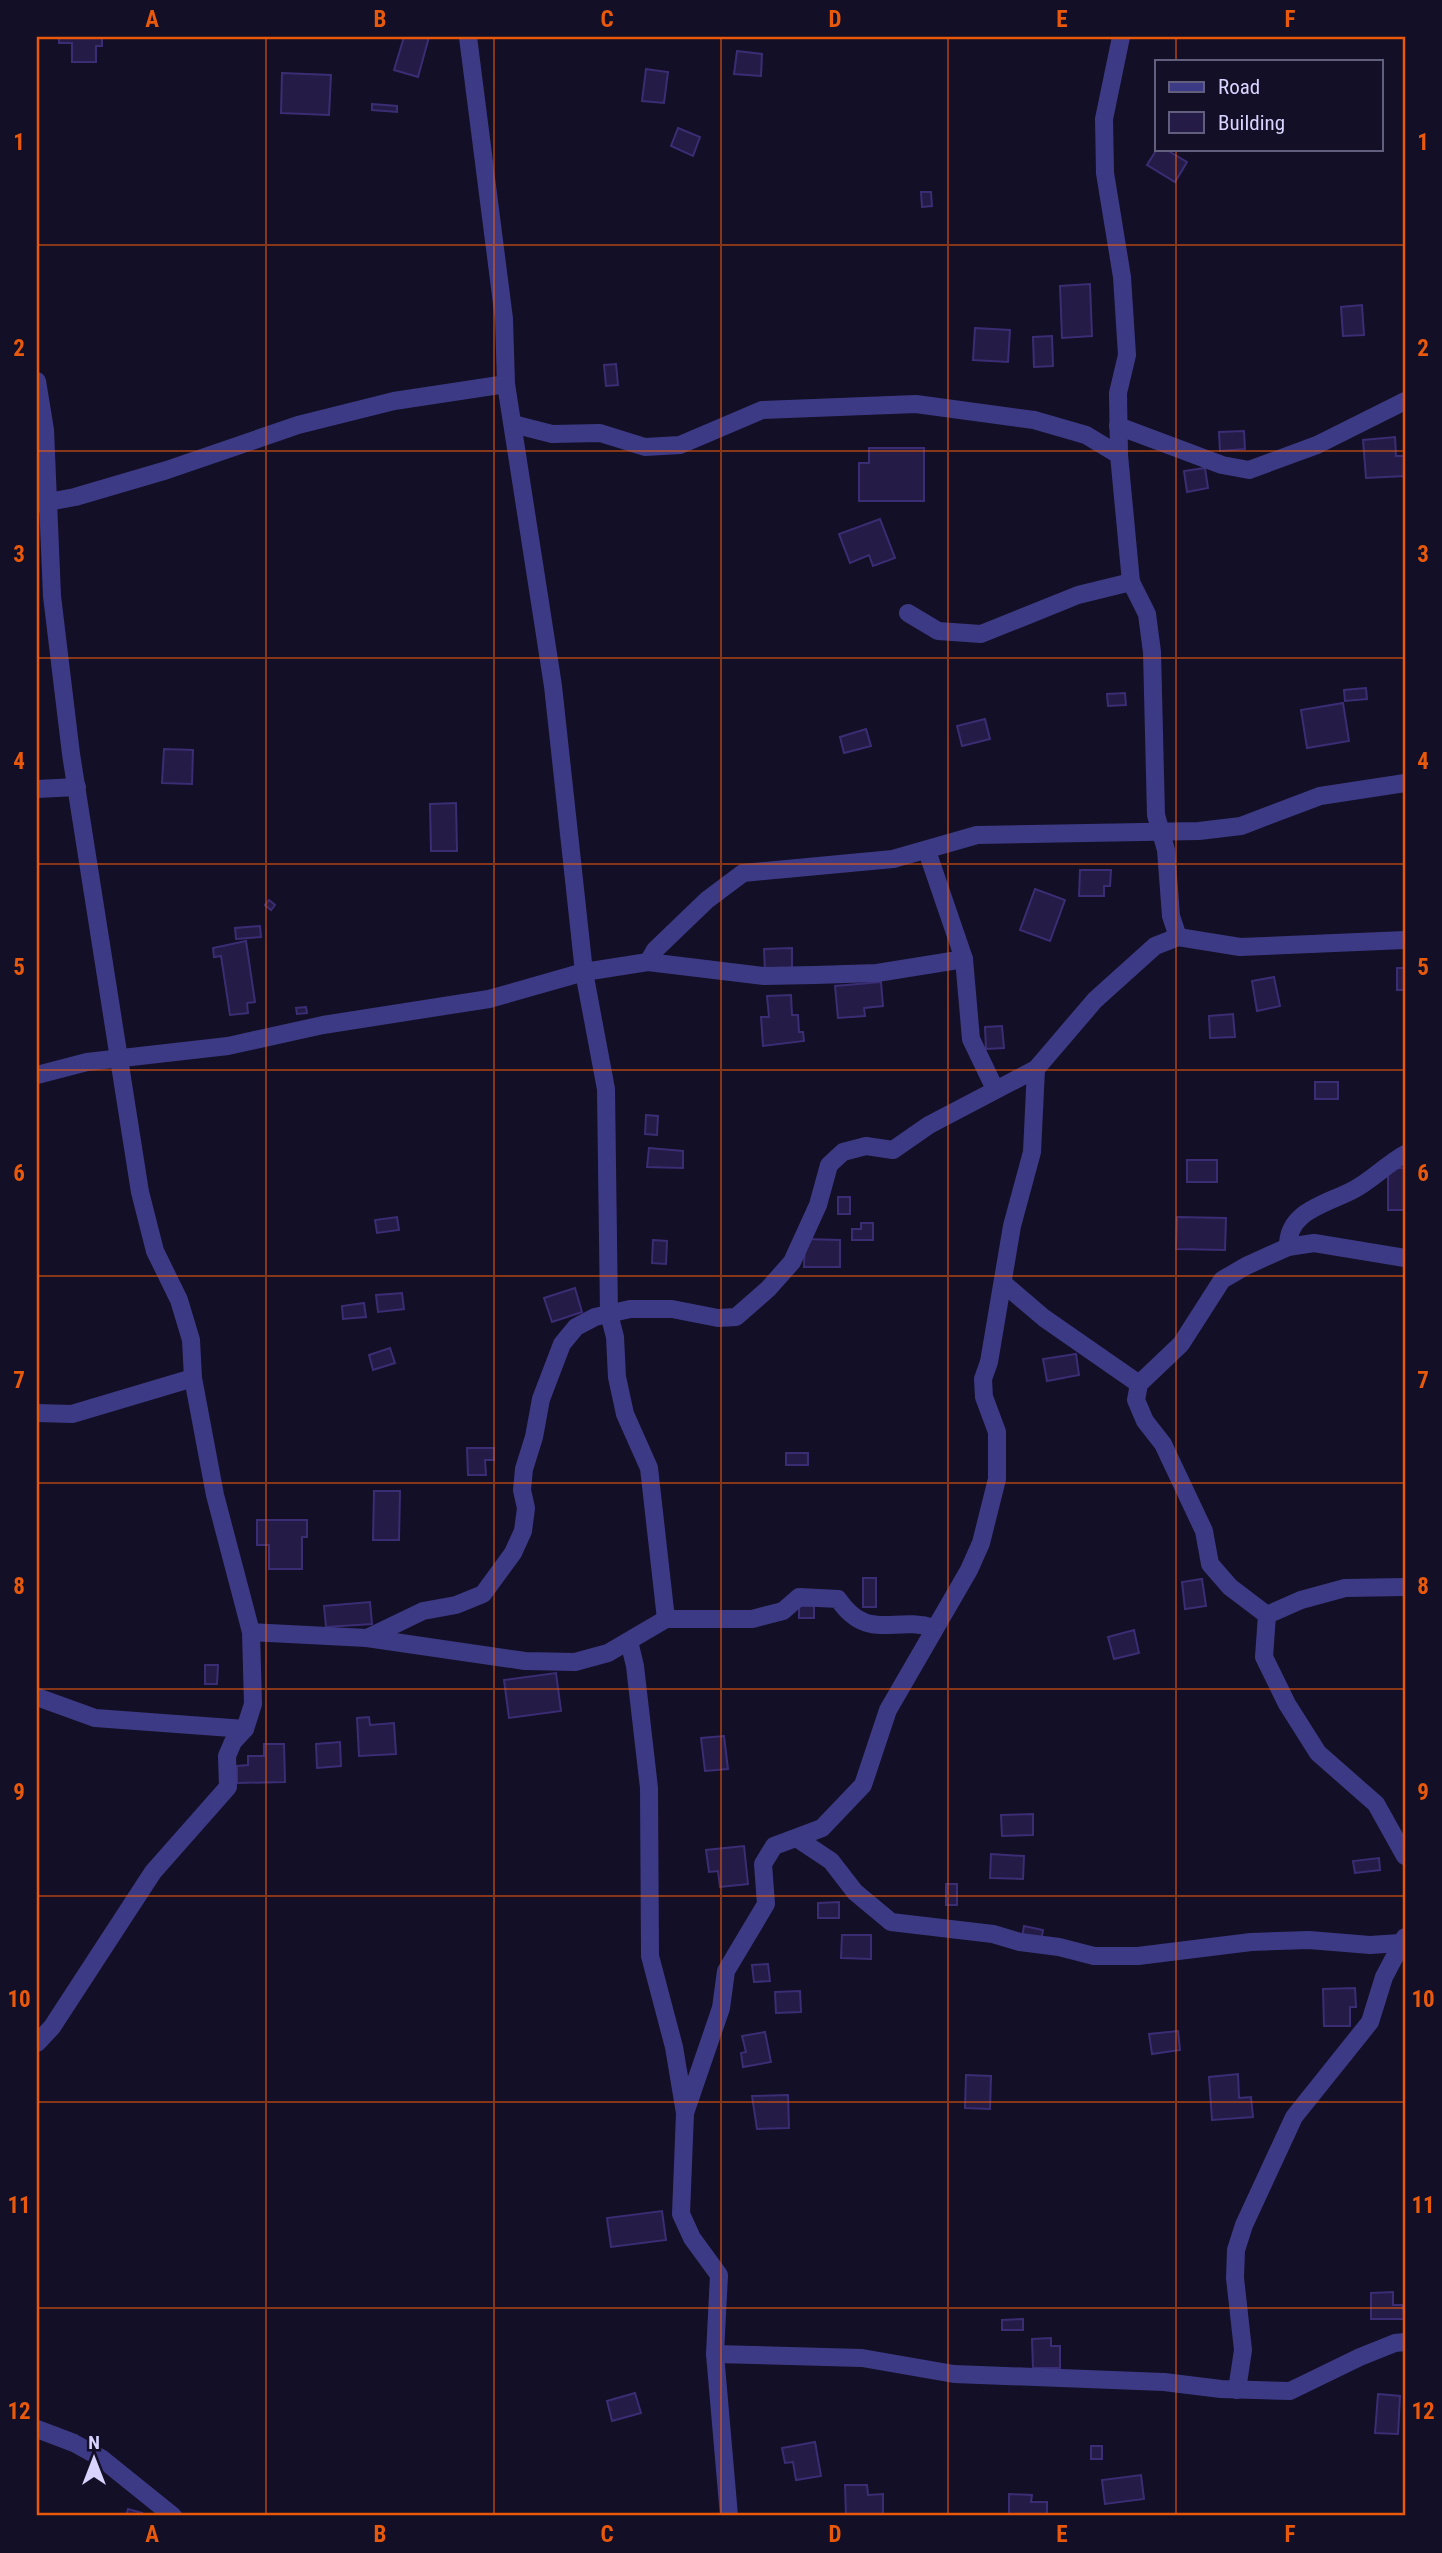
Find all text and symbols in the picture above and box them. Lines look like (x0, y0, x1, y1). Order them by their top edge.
text: A (145, 6, 159, 33)
text: B (374, 6, 386, 33)
text: C (600, 6, 614, 33)
text: D (829, 6, 842, 33)
text: E (1056, 6, 1068, 33)
text: F (1285, 6, 1296, 33)
legend (1155, 60, 1382, 150)
text: Road (1218, 75, 1260, 99)
text: Building (1218, 111, 1285, 135)
text: 1 (13, 129, 25, 156)
text: 1 (1417, 129, 1429, 156)
text: 2 (13, 335, 25, 362)
text: 2 (1417, 335, 1429, 362)
text: 3 (13, 541, 25, 568)
text: 3 (1417, 541, 1429, 568)
text: 4 (13, 748, 25, 775)
text: 4 (1417, 748, 1429, 775)
text: 5 (13, 954, 25, 981)
text: 5 (1417, 954, 1429, 981)
text: 6 (13, 1160, 25, 1187)
text: 6 (1417, 1160, 1429, 1187)
text: 7 (13, 1367, 25, 1394)
text: 7 (1417, 1367, 1429, 1394)
text: 8 (13, 1573, 25, 1600)
text: 8 (1417, 1573, 1429, 1600)
text: 9 (13, 1779, 25, 1806)
text: 9 (1417, 1779, 1429, 1806)
text: 10 (7, 1986, 31, 2013)
text: 10 (1411, 1986, 1435, 2013)
text: 11 (7, 2192, 31, 2219)
text: 11 (1411, 2192, 1435, 2219)
text: 12 (7, 2398, 31, 2425)
text: 12 (1411, 2398, 1435, 2425)
north arrow (60, 2424, 130, 2494)
text: N (88, 2431, 100, 2454)
text: A (145, 2521, 159, 2548)
text: B (374, 2521, 386, 2548)
text: C (600, 2521, 614, 2548)
text: D (829, 2521, 842, 2548)
text: E (1056, 2521, 1068, 2548)
text: F (1285, 2521, 1296, 2548)

